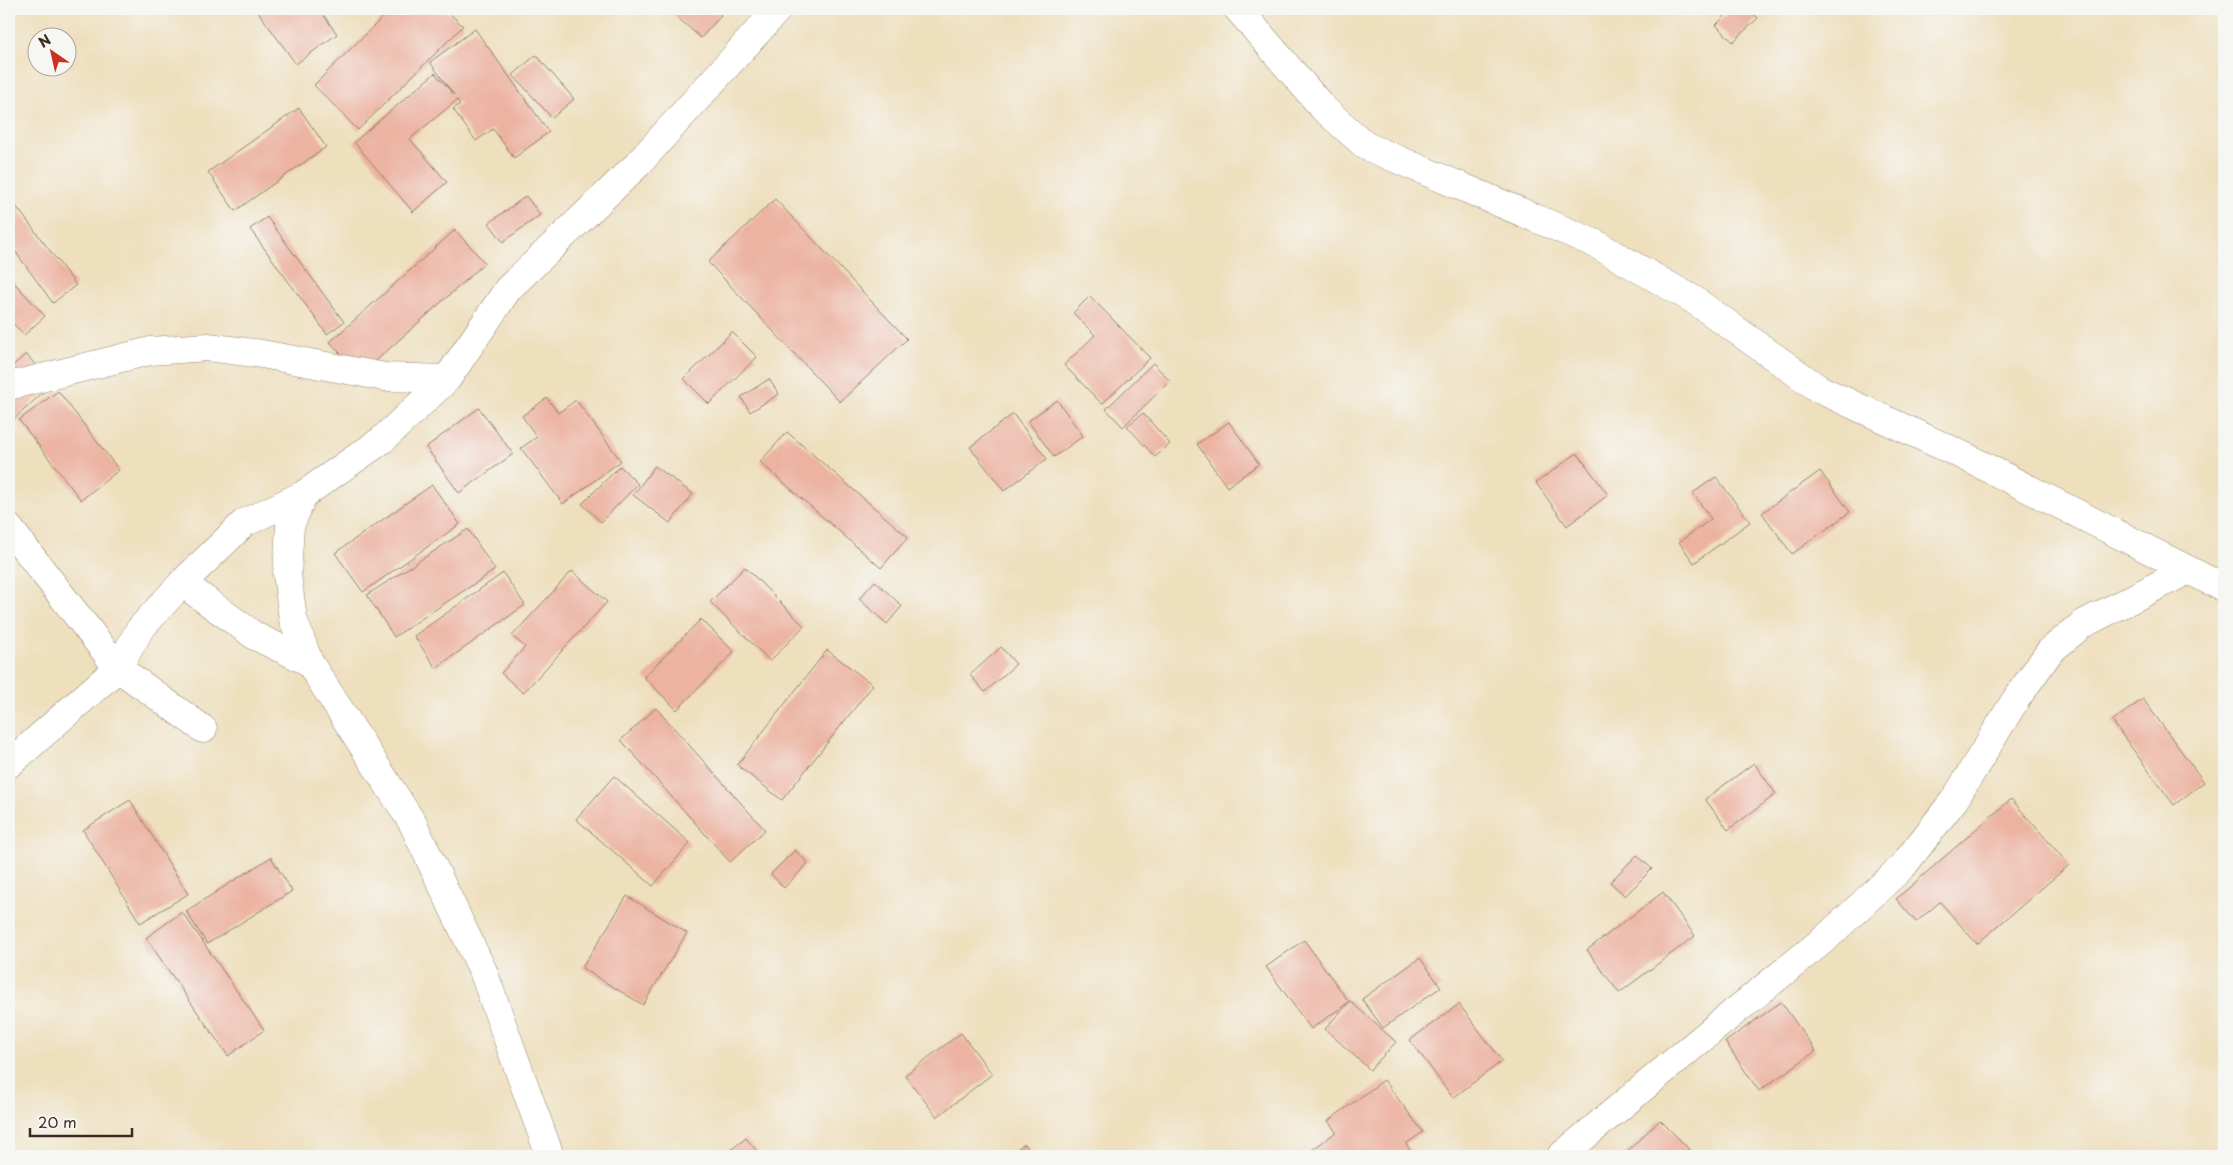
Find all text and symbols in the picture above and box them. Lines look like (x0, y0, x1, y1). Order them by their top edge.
north arrow (28, 28, 78, 78)
text: N (34, 29, 55, 53)
scale bar (30, 1105, 132, 1137)
text: 20 m (38, 1110, 77, 1133)

